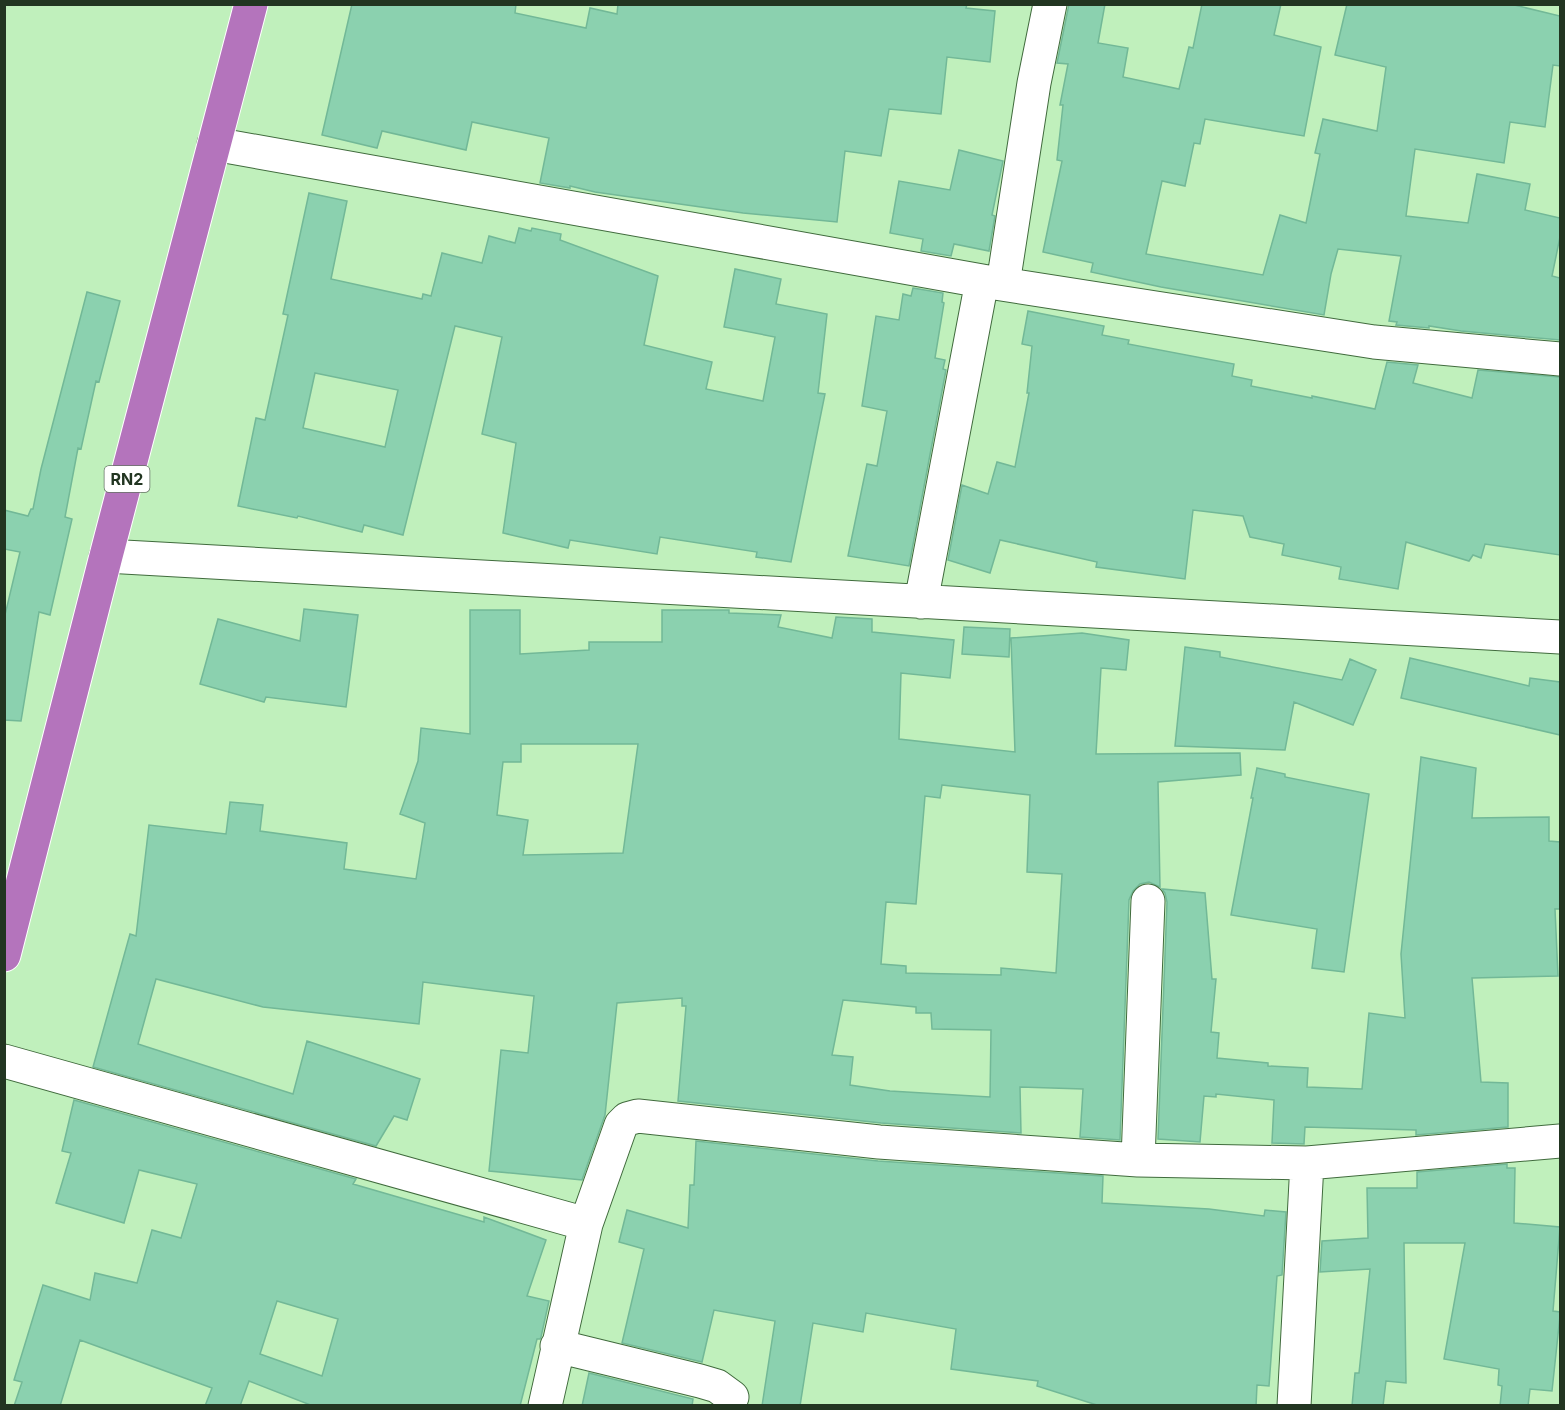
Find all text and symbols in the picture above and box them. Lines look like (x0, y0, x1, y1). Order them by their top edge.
road number: RN2 (104, 466, 150, 492)

